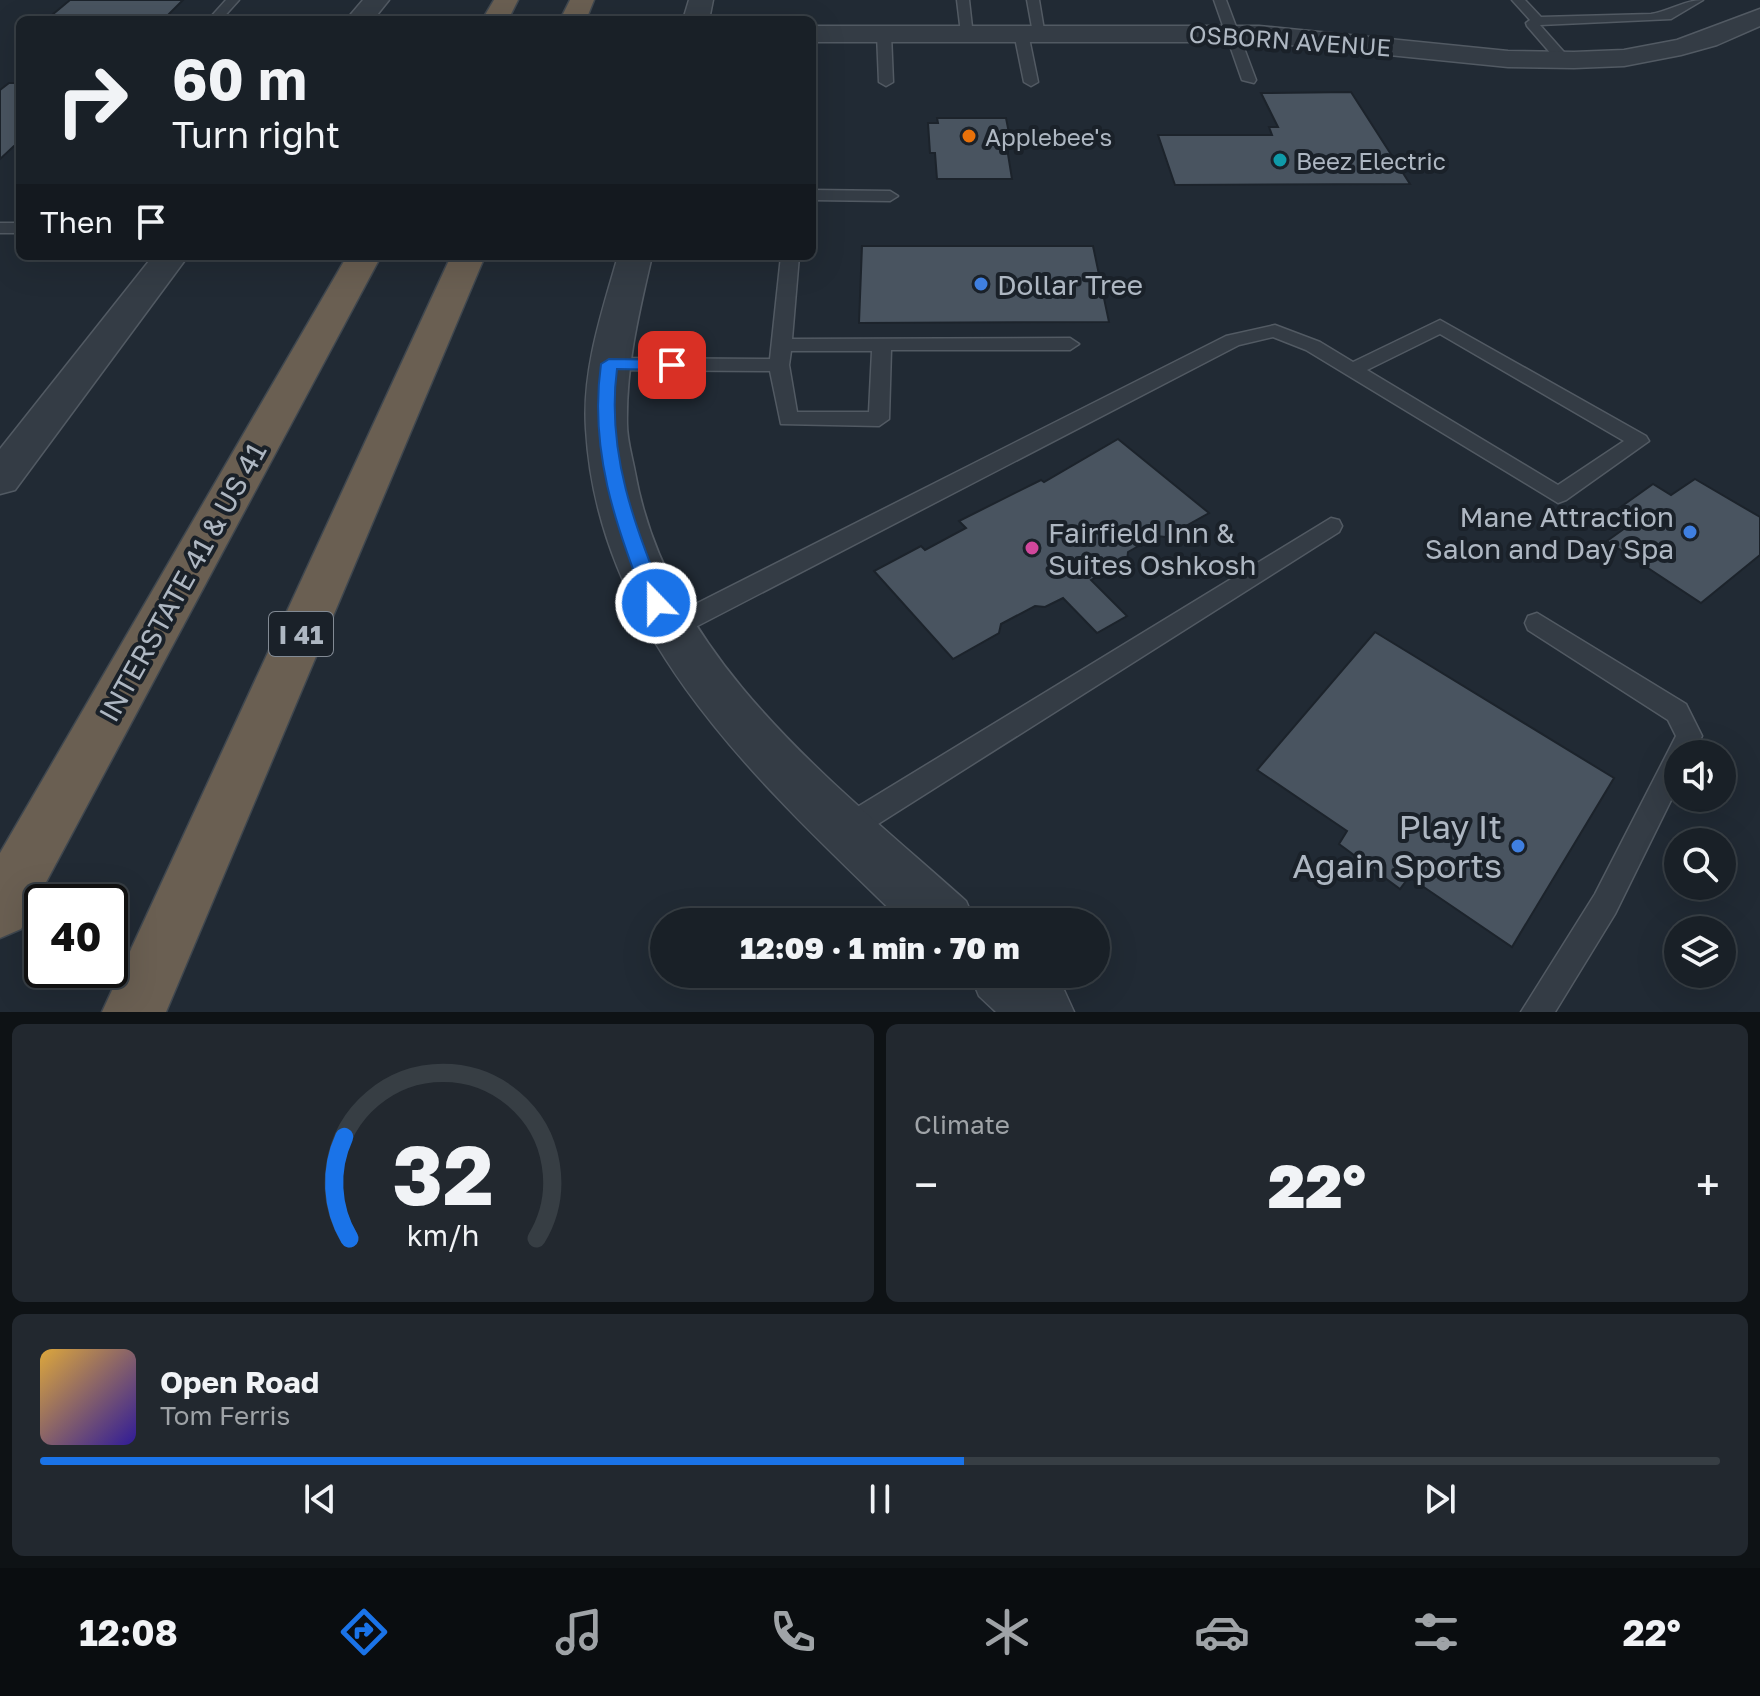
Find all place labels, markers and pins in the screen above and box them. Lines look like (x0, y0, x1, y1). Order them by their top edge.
place label: Applebee's (985, 122, 1112, 151)
marker: Applebee's (960, 127, 978, 145)
place label: Beez Electric (1296, 146, 1446, 175)
marker: Beez Electric (1271, 151, 1289, 169)
place label: Dollar Tree (997, 268, 1143, 301)
marker: Dollar Tree (972, 275, 990, 293)
pin (638, 331, 706, 399)
place label: Mane Attraction Salon and Day Spa (1425, 500, 1674, 565)
place label: Fairfield Inn & Suites Oshkosh (1048, 516, 1257, 581)
marker: Mane Attraction Salon and Day Spa (1681, 523, 1699, 541)
marker: Fairfield Inn & Suites Oshkosh (1023, 539, 1041, 557)
place label: Play It Again Sports (1292, 806, 1502, 885)
marker: Play It Again Sports (1509, 837, 1527, 855)

